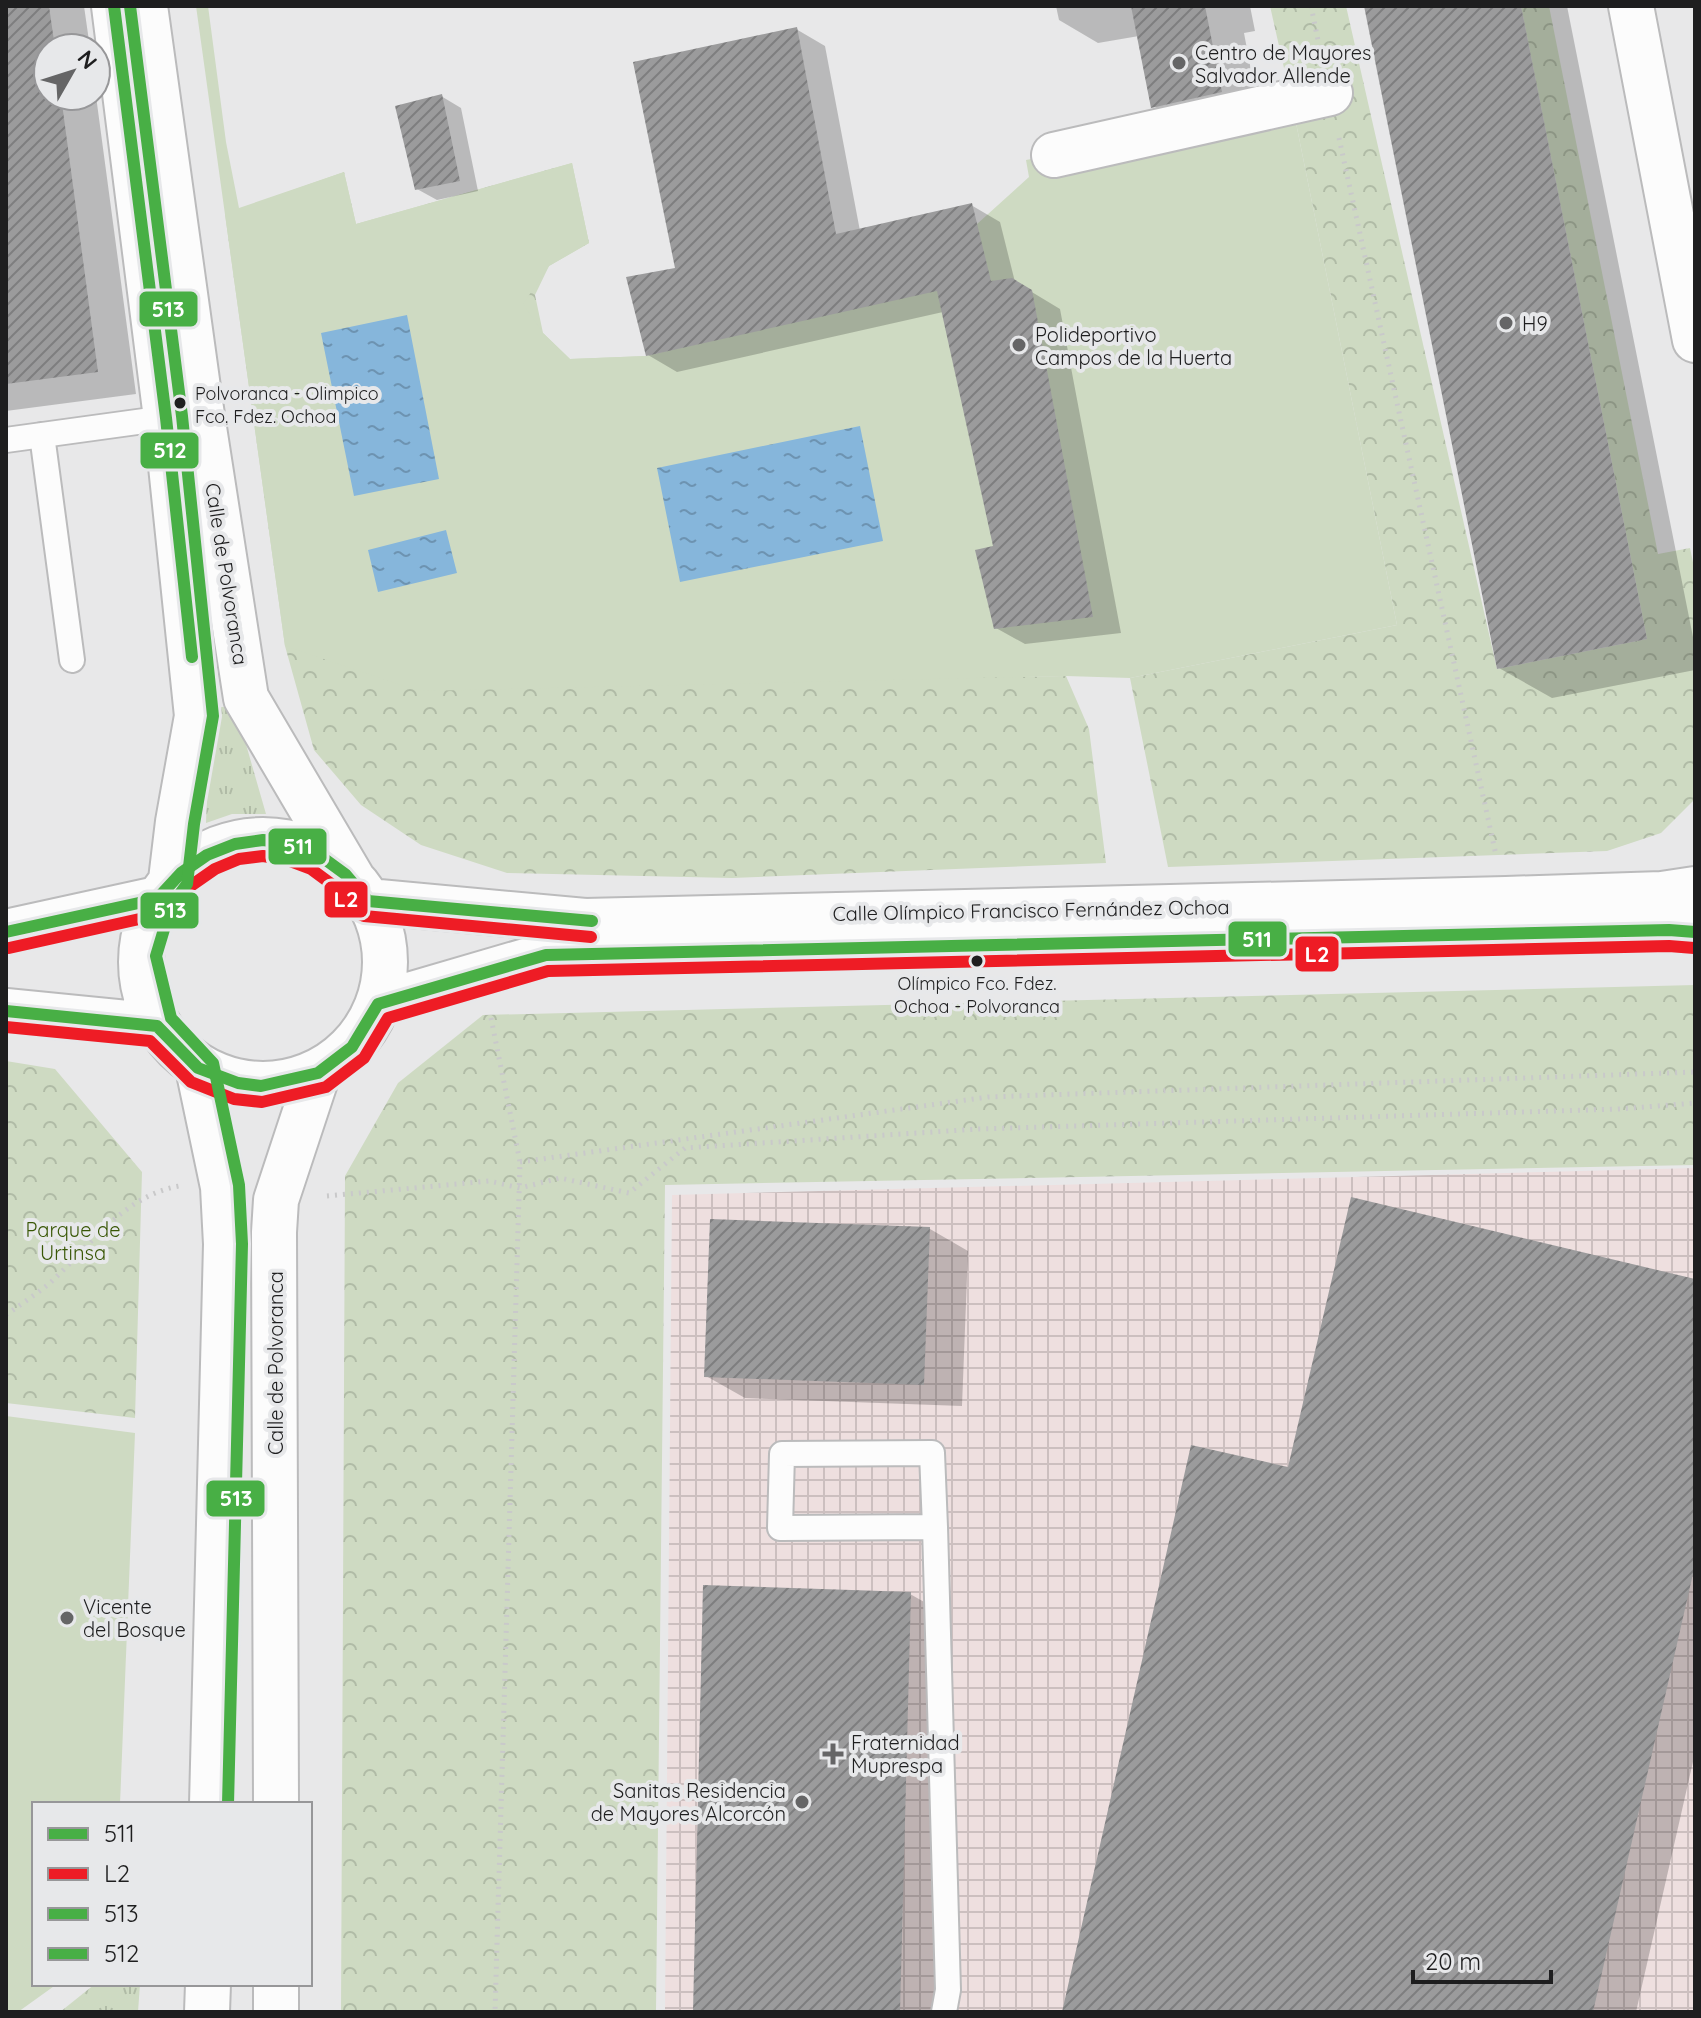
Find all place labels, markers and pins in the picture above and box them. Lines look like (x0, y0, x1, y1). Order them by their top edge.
place label: Centro de Mayores Salvador Allende (1195, 40, 1371, 88)
marker: Centro de Mayores Salvador Allende (1170, 54, 1188, 72)
place label: H9 (1522, 311, 1548, 336)
marker: H9 (1497, 314, 1515, 332)
place label: Polideportivo Campos de la Huerta (1035, 322, 1232, 370)
marker: Polideportivo Campos de la Huerta (1010, 336, 1028, 354)
place label: Polvoranca - Olimpico Fco. Fdez. Ochoa (195, 382, 379, 428)
marker: Polvoranca - Olimpico Fco. Fdez. Ochoa (172, 395, 188, 411)
marker: Olímpico Fco. Fdez. Ochoa - Polvoranca (969, 953, 985, 969)
place label: Olímpico Fco. Fdez. Ochoa - Polvoranca (894, 972, 1060, 1018)
place label: Vicente del Bosque (83, 1594, 186, 1642)
marker: Vicente del Bosque (58, 1609, 76, 1627)
place label: Fraternidad Muprespa (851, 1730, 960, 1778)
marker: Fraternidad Muprespa (822, 1743, 844, 1765)
place label: Sanitas Residencia de Mayores Alcorcón (591, 1778, 786, 1826)
marker: Sanitas Residencia de Mayores Alcorcón (793, 1793, 811, 1811)

